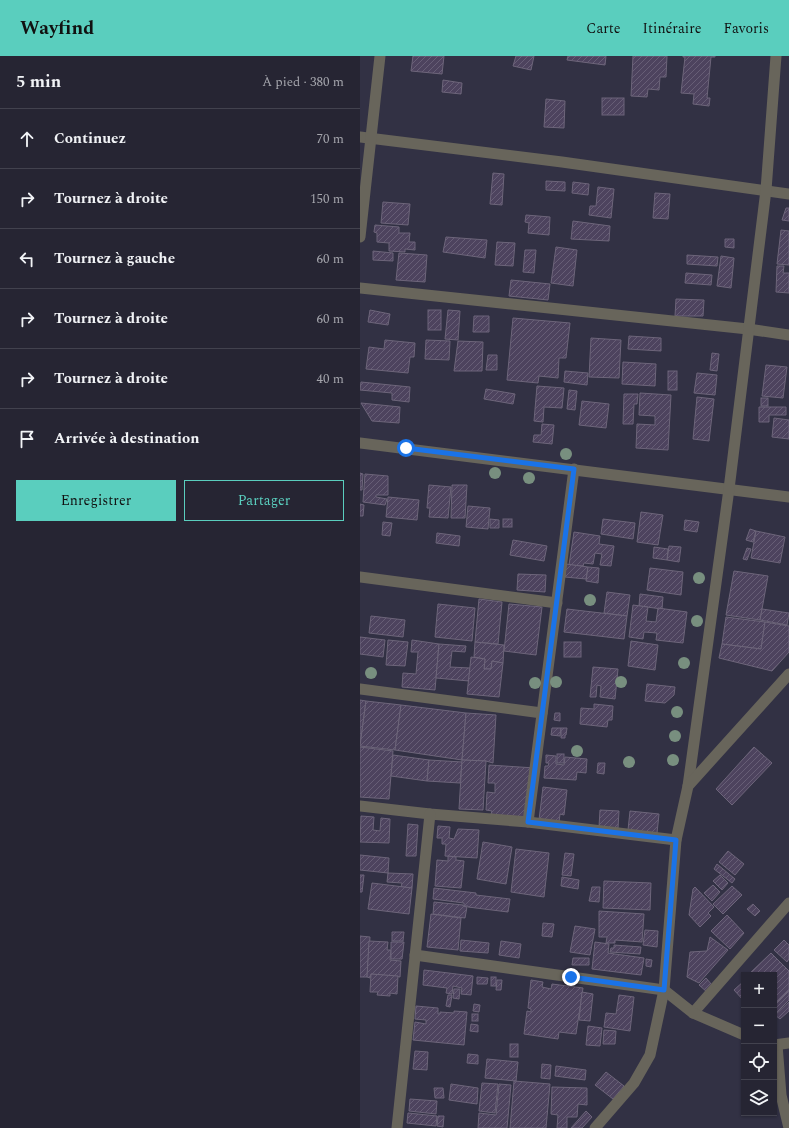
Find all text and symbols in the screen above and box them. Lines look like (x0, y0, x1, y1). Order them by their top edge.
text: Wayfind (20, 14, 94, 43)
text: Carte (586, 18, 621, 39)
text: Itinéraire (643, 18, 702, 39)
text: Favoris (724, 18, 769, 39)
text: 5 min (16, 69, 61, 95)
text: À pied · 380 m (262, 72, 344, 92)
text: Continuez (54, 127, 126, 150)
icon: ahead (16, 128, 38, 150)
text: 70 m (317, 129, 344, 149)
text: Tournez à droite (54, 187, 168, 210)
icon: right (16, 188, 38, 210)
text: 150 m (310, 189, 344, 209)
text: Tournez à gauche (54, 247, 175, 270)
icon: left (16, 248, 38, 270)
text: 60 m (317, 249, 344, 269)
text: Tournez à droite (54, 307, 168, 330)
icon: right (16, 308, 38, 330)
text: 60 m (317, 309, 344, 329)
text: Tournez à droite (54, 367, 168, 390)
icon: right (16, 368, 38, 390)
text: 40 m (317, 369, 344, 389)
text: Arrivée à destination (54, 427, 200, 450)
icon: arrive (16, 428, 38, 450)
route start (397, 439, 415, 457)
button: Enregistrer (16, 480, 176, 521)
button: Partager (184, 480, 344, 521)
route end (562, 968, 580, 986)
map controls (741, 972, 777, 1116)
button: + (741, 972, 777, 1008)
button: − (741, 1008, 777, 1044)
button: locate (741, 1044, 777, 1080)
button: layers (741, 1080, 777, 1116)

